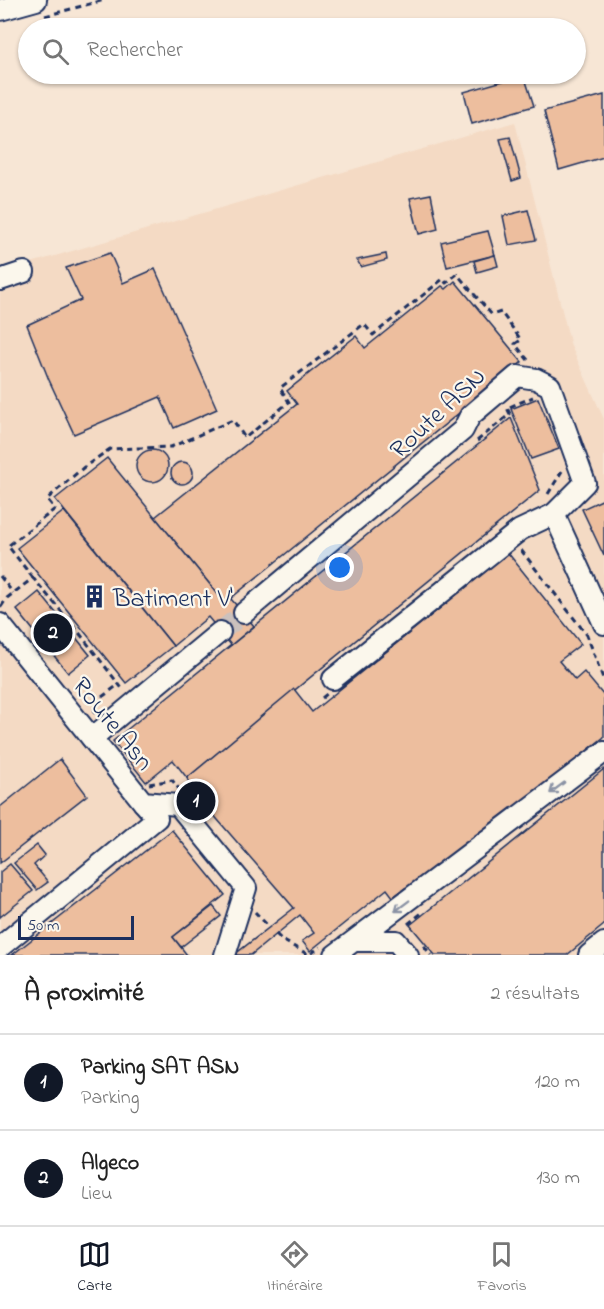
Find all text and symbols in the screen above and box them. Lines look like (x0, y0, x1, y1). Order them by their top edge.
search box (18, 18, 586, 84)
icon: search (39, 35, 72, 68)
text: Rechercher (87, 35, 183, 67)
street label: Route ASN (382, 359, 496, 469)
your location (325, 553, 354, 582)
place label: Batiment V' (112, 581, 233, 619)
building icon: Batiment V' (82, 584, 108, 610)
pin: 2 (34, 610, 72, 656)
street label: Route Asn (62, 670, 162, 780)
pin: 1 (176, 778, 216, 824)
one-way arrow (550, 781, 566, 794)
one-way arrow (395, 899, 411, 912)
scale bar (18, 913, 134, 940)
text: 50 m (27, 914, 59, 938)
text: À proximité (24, 975, 144, 1013)
text: 2 résultats (491, 980, 580, 1009)
text: Parking SAT ASN (81, 1052, 239, 1084)
text: 1 (40, 1068, 47, 1097)
text: 120 m (535, 1068, 580, 1097)
text: Parking (81, 1084, 140, 1113)
text: Algeco (81, 1148, 139, 1180)
text: 2 (39, 1164, 48, 1193)
text: 130 m (536, 1164, 580, 1193)
text: Lieu (81, 1180, 112, 1209)
tab: Carte (77, 1238, 112, 1298)
tab: Itinéraire (267, 1238, 323, 1298)
tab: Favoris (477, 1238, 527, 1298)

